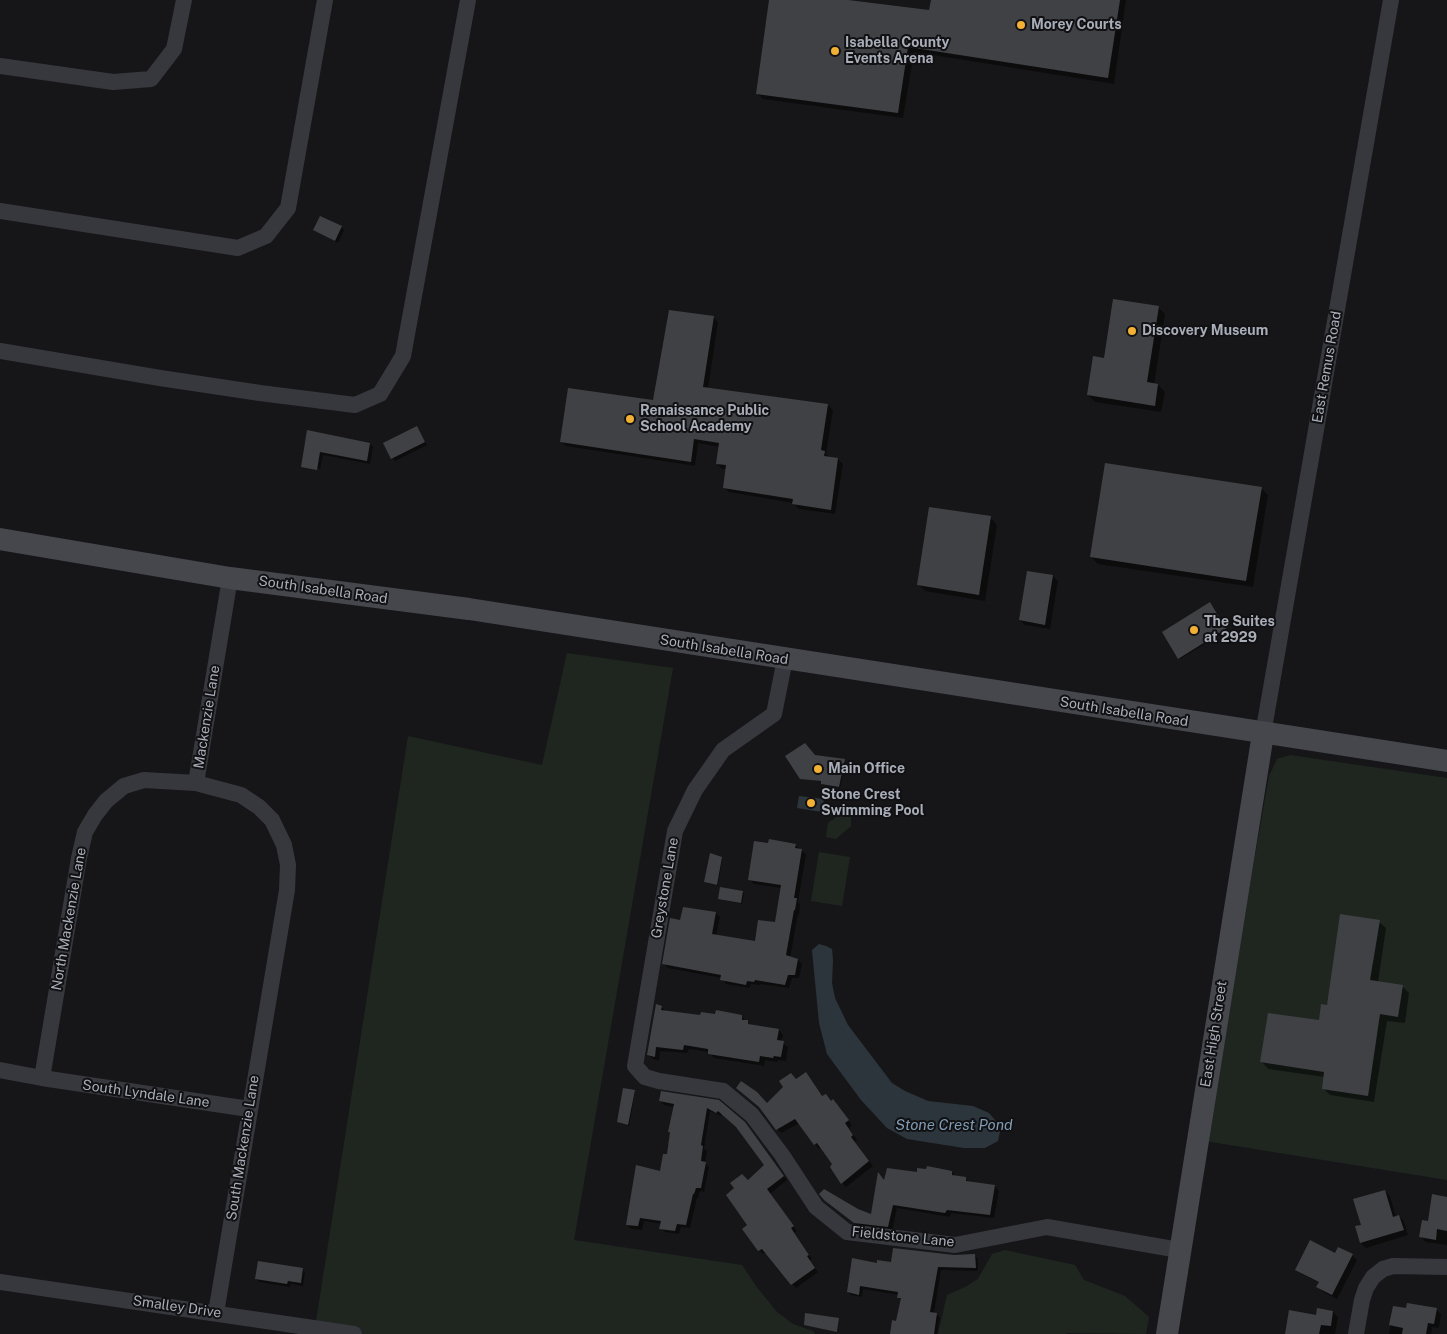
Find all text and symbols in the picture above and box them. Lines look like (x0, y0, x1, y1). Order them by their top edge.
place label: Morey Courts (1031, 17, 1122, 33)
marker: Morey Courts (1015, 19, 1027, 31)
place label: Isabella County Events Arena (845, 35, 949, 68)
marker: Isabella County Events Arena (829, 45, 841, 57)
street label: East Remus Road (1309, 310, 1345, 424)
place label: Discovery Museum (1142, 323, 1268, 339)
marker: Discovery Museum (1126, 325, 1138, 337)
place label: Renaissance Public School Academy (640, 403, 769, 436)
marker: Renaissance Public School Academy (624, 413, 636, 425)
street label: South Isabella Road (258, 573, 388, 607)
place label: The Suites at 2929 (1204, 614, 1275, 646)
marker: The Suites at 2929 (1188, 624, 1200, 636)
street label: South Isabella Road (659, 632, 789, 668)
street label: Mackenzie Lane (191, 664, 223, 770)
street label: South Isabella Road (1059, 694, 1189, 730)
place label: Main Office (828, 761, 905, 777)
marker: Main Office (812, 763, 824, 775)
place label: Stone Crest Swimming Pool (821, 787, 924, 820)
marker: Stone Crest Swimming Pool (805, 797, 817, 809)
street label: Greystone Lane (648, 836, 682, 940)
street label: North Mackenzie Lane (48, 846, 90, 992)
street label: East High Street (1197, 980, 1231, 1088)
street label: South Mackenzie Lane (223, 1074, 263, 1222)
street label: South Lyndale Lane (81, 1077, 211, 1111)
water label: Stone Crest Pond (895, 1116, 1013, 1134)
street label: Fieldstone Lane (851, 1223, 955, 1251)
street label: Smalley Drive (132, 1292, 222, 1322)

